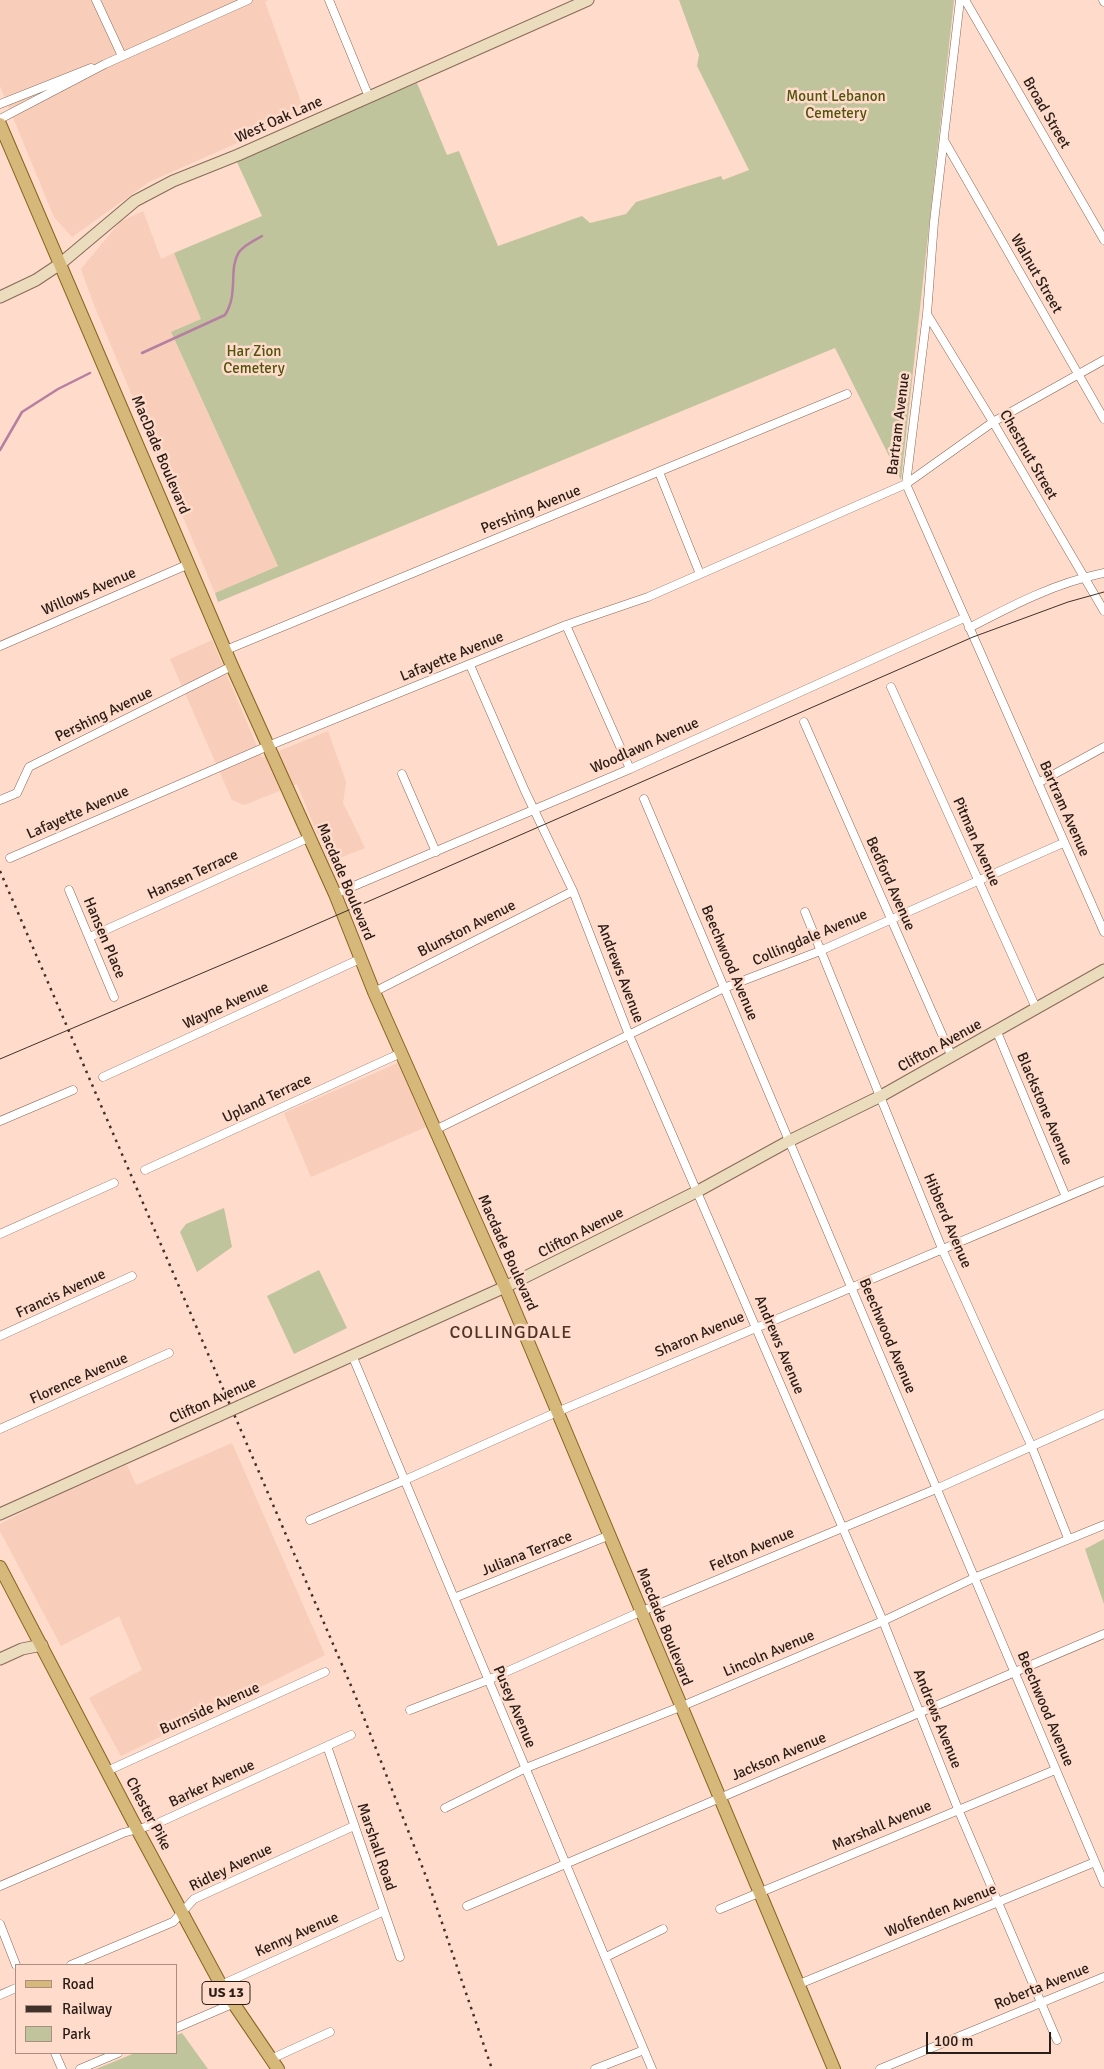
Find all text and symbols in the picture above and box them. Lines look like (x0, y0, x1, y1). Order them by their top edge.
street label: Broad Street (1018, 74, 1074, 152)
park label: Mount Lebanon Cemetery (786, 88, 886, 123)
street label: West Oak Lane (232, 93, 326, 147)
street label: Walnut Street (1006, 231, 1066, 317)
park label: Har Zion Cemetery (223, 343, 285, 378)
street label: Bartram Avenue (884, 372, 914, 476)
street label: MacDade Boulevard (127, 393, 193, 517)
street label: Chestnut Street (995, 407, 1061, 503)
street label: Pershing Avenue (478, 482, 584, 538)
street label: Willows Avenue (39, 564, 139, 620)
street label: Lafayette Avenue (398, 628, 506, 686)
street label: Pershing Avenue (52, 684, 156, 746)
street label: Woodlawn Avenue (588, 714, 702, 778)
street label: Bartram Avenue (1035, 758, 1093, 860)
street label: Lafayette Avenue (24, 782, 132, 844)
street label: Pitman Avenue (948, 795, 1004, 889)
street label: Macdade Boulevard (312, 821, 378, 943)
street label: Bedford Avenue (861, 834, 919, 934)
street label: Hansen Terrace (145, 846, 241, 904)
street label: Hansen Place (79, 895, 129, 981)
street label: Blunston Avenue (415, 897, 519, 961)
street label: Beechwood Avenue (697, 903, 761, 1023)
street label: Collingdale Avenue (750, 906, 870, 970)
street label: Andrews Avenue (593, 921, 647, 1025)
street label: Wayne Avenue (180, 978, 272, 1034)
street label: Clifton Avenue (895, 1016, 985, 1076)
street label: Blackstone Avenue (1012, 1050, 1076, 1168)
street label: Upland Terrace (220, 1071, 314, 1127)
street label: Hibberd Avenue (919, 1171, 975, 1271)
street label: Macdade Boulevard (473, 1192, 541, 1314)
street label: Clifton Avenue (535, 1204, 627, 1262)
street label: Francis Avenue (13, 1265, 109, 1323)
street label: Beechwood Avenue (855, 1276, 919, 1396)
street label: Andrews Avenue (750, 1293, 808, 1397)
street label: Sharon Avenue (653, 1308, 747, 1362)
district label: COLLINGDALE (448, 1322, 574, 1344)
street label: Florence Avenue (27, 1349, 131, 1409)
street label: Clifton Avenue (167, 1374, 259, 1428)
street label: Felton Avenue (707, 1524, 797, 1576)
street label: Juliana Terrace (479, 1528, 575, 1580)
street label: Macdade Boulevard (632, 1566, 696, 1688)
street label: Lincoln Avenue (721, 1627, 817, 1681)
street label: Beechwood Avenue (1013, 1649, 1077, 1769)
street label: Pusey Avenue (489, 1663, 539, 1751)
street label: Andrews Avenue (909, 1667, 965, 1771)
street label: Burnside Avenue (157, 1679, 263, 1739)
street label: Jackson Avenue (729, 1729, 829, 1785)
street label: Barker Avenue (166, 1756, 258, 1812)
street label: Chester Pike (121, 1774, 175, 1854)
street label: Marshall Avenue (829, 1797, 935, 1855)
street label: Marshall Road (353, 1801, 399, 1893)
street label: Ridley Avenue (187, 1840, 275, 1896)
street label: Wolfenden Avenue (883, 1880, 999, 1942)
street label: Kenny Avenue (252, 1909, 342, 1961)
street label: Roberta Avenue (992, 1960, 1092, 2014)
legend (15, 1964, 178, 2054)
text: Road (62, 1975, 94, 1993)
road number: US 13 (202, 1982, 250, 2005)
text: Railway (62, 2000, 112, 2018)
scale bar (929, 2022, 1054, 2054)
text: Park (62, 2025, 91, 2043)
text: 100 m (934, 2032, 974, 2050)

